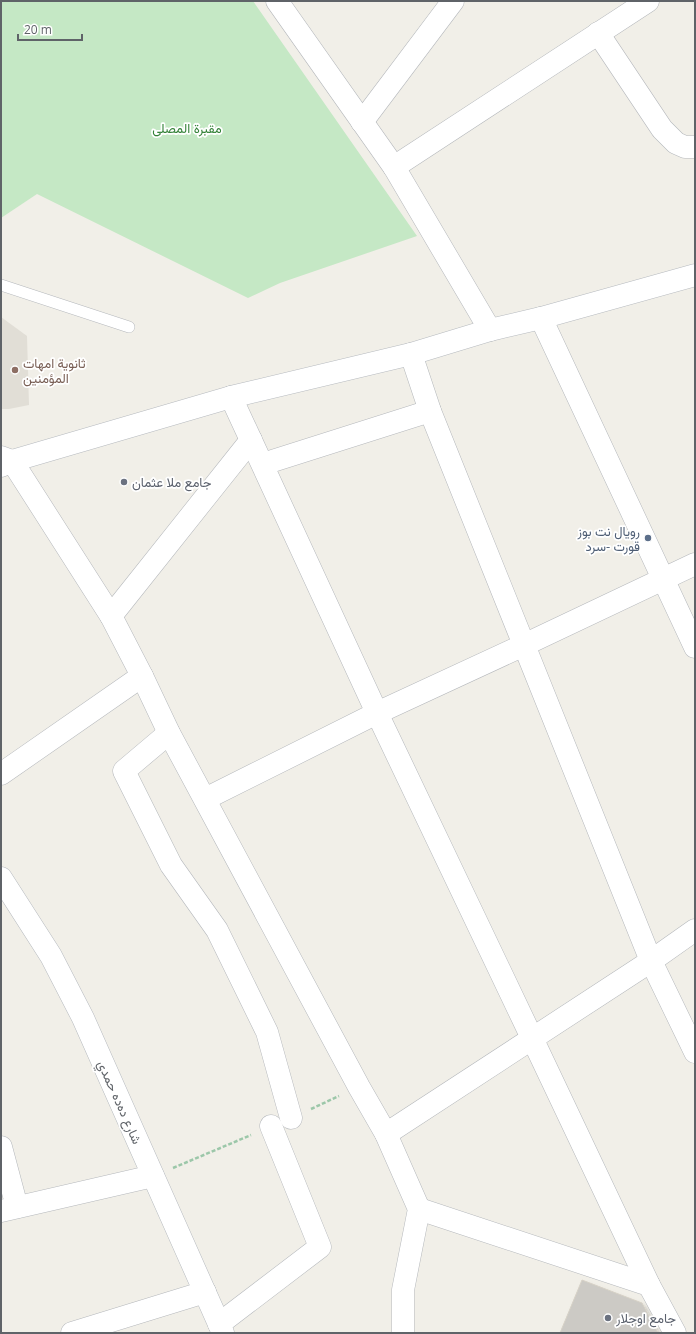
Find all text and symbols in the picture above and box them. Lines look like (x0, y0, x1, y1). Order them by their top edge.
scale bar (18, 16, 82, 42)
text: 20 m (24, 21, 52, 38)
park label: مقبرة المصلى (152, 119, 222, 137)
place label: ثانوية امهات المؤمنين (23, 354, 86, 387)
marker: ثانوية امهات المؤمنين (10, 365, 20, 375)
place label: جامع ملا عثمان (132, 473, 212, 492)
marker: جامع ملا عثمان (119, 477, 129, 487)
place label: رويال نت بوز قورت -سرد (577, 522, 640, 555)
marker: رويال نت بوز قورت -سرد (643, 533, 653, 543)
street label: شارع دەدە حمدي (92, 1057, 146, 1147)
place label: جامع اوجلار (615, 1309, 676, 1328)
marker: جامع اوجلار (603, 1313, 613, 1323)

